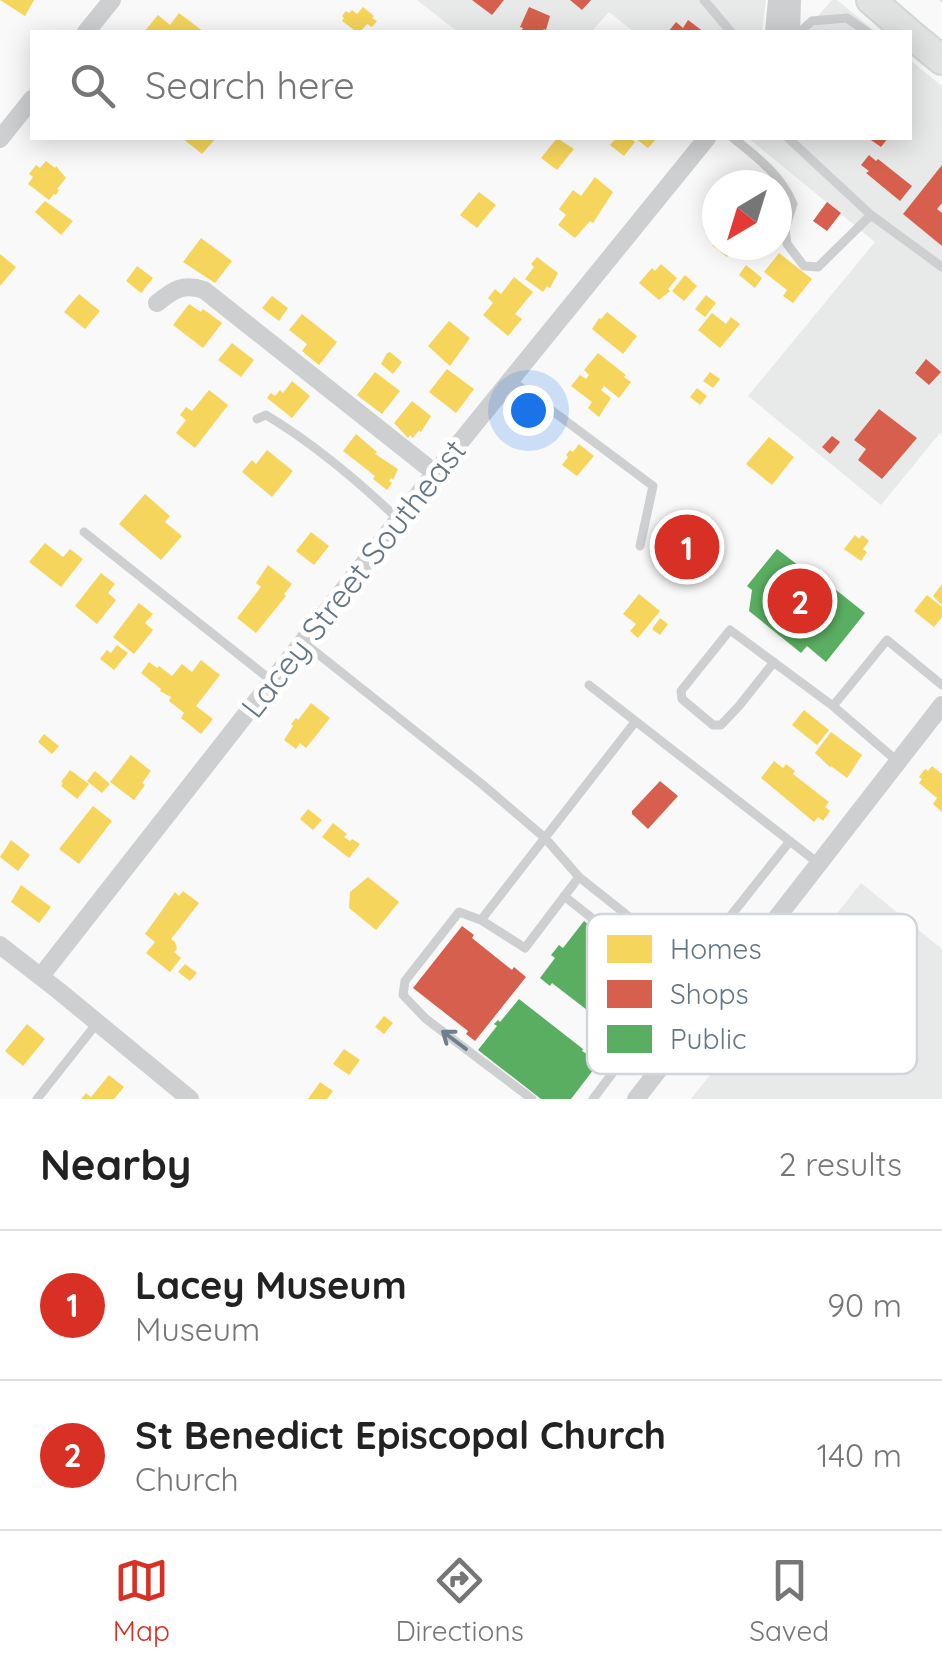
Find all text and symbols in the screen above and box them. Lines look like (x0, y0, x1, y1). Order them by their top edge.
search box (30, 30, 912, 140)
icon: search (65, 58, 120, 113)
text: Search here (145, 61, 355, 109)
north arrow (702, 170, 792, 260)
your location (503, 385, 554, 436)
street label: Lacey Street Southeast (232, 431, 474, 725)
pin: 1 (654, 510, 720, 584)
pin: 2 (768, 564, 832, 638)
legend (587, 914, 917, 1074)
text: Homes (670, 931, 762, 966)
text: Shops (670, 976, 749, 1011)
text: Public (670, 1021, 746, 1056)
one-way arrow (441, 1030, 468, 1051)
text: Nearby (40, 1138, 191, 1191)
text: 2 results (779, 1144, 902, 1184)
text: Lacey Museum (135, 1261, 407, 1309)
text: 1 (66, 1285, 79, 1325)
text: 90 m (827, 1285, 902, 1325)
text: Museum (135, 1309, 260, 1349)
text: St Benedict Episcopal Church (135, 1411, 666, 1459)
text: 2 (63, 1435, 82, 1475)
text: 140 m (817, 1435, 902, 1475)
text: Church (135, 1459, 239, 1499)
tab: Map (113, 1553, 170, 1648)
tab: Directions (395, 1553, 524, 1648)
tab: Saved (749, 1553, 829, 1648)

